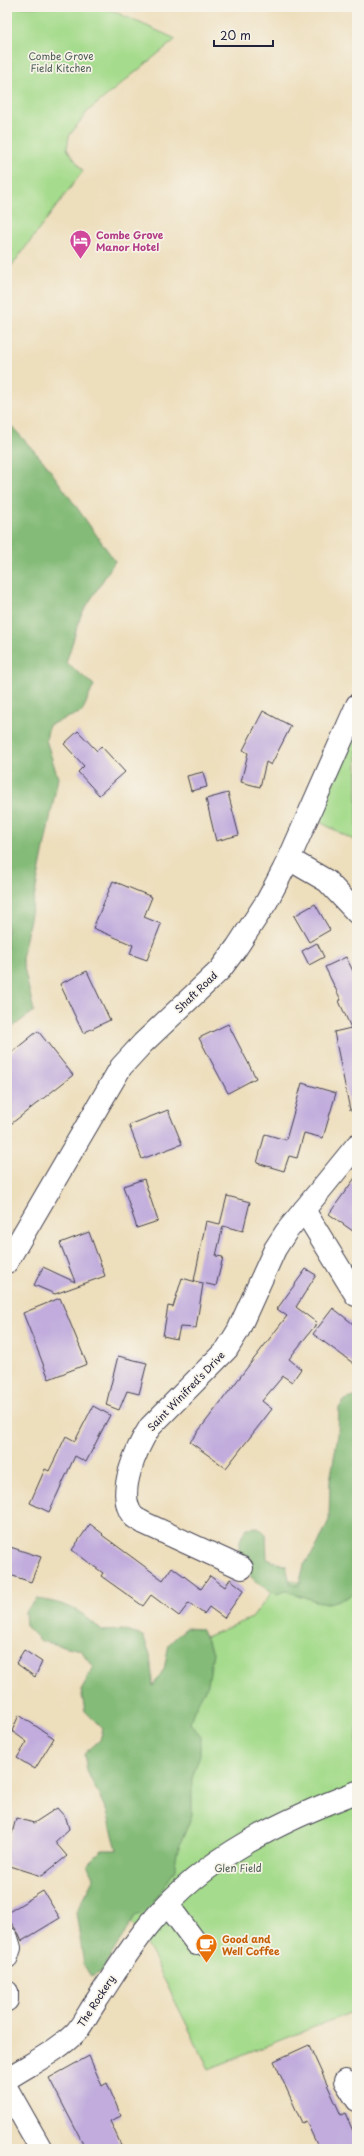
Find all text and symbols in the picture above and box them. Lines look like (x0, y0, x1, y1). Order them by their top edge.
scale bar (214, 22, 273, 48)
text: 20 m (220, 26, 251, 44)
park label: Combe Grove Field Kitchen (28, 48, 94, 75)
place label: Combe Grove Manor Hotel (96, 227, 164, 254)
hotel icon: Combe Grove Manor Hotel (68, 228, 94, 261)
street label: Shaft Road (171, 967, 220, 1016)
street label: Saint Winifred's Drive (144, 1347, 228, 1434)
park label: Glen Field (214, 1860, 262, 1875)
place label: Good and Well Coffee (222, 1931, 280, 1958)
cafe icon: Good and Well Coffee (194, 1932, 220, 1965)
street label: The Rockery (73, 1972, 118, 2030)

